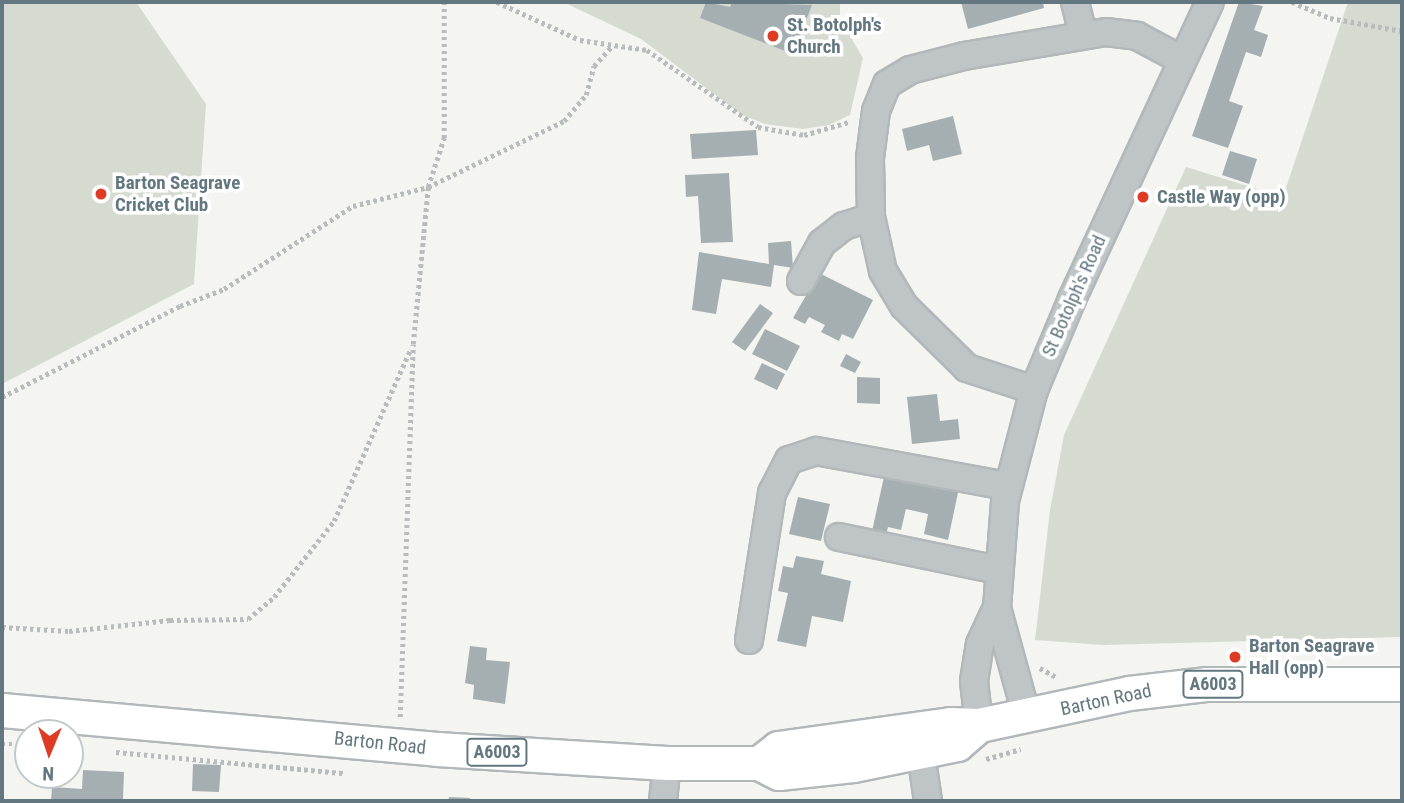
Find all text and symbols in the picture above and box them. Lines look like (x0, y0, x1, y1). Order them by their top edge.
place label: St. Botolph's Church (787, 14, 882, 58)
marker: St. Botolph's Church (765, 28, 781, 44)
place label: Barton Seagrave Cricket Club (115, 172, 240, 216)
marker: Barton Seagrave Cricket Club (93, 186, 109, 202)
place label: Castle Way (opp) (1157, 186, 1286, 208)
marker: Castle Way (opp) (1135, 189, 1151, 205)
street label: St Botolph's Road (1037, 232, 1111, 360)
place label: Barton Seagrave Hall (opp) (1249, 635, 1374, 679)
marker: Barton Seagrave Hall (opp) (1227, 649, 1243, 665)
road number: A6003 (1182, 670, 1244, 698)
street label: Barton Road (1058, 679, 1154, 721)
north arrow (14, 719, 84, 789)
street label: Barton Road (333, 727, 427, 759)
road number: A6003 (466, 738, 528, 766)
text: N (42, 762, 55, 785)

